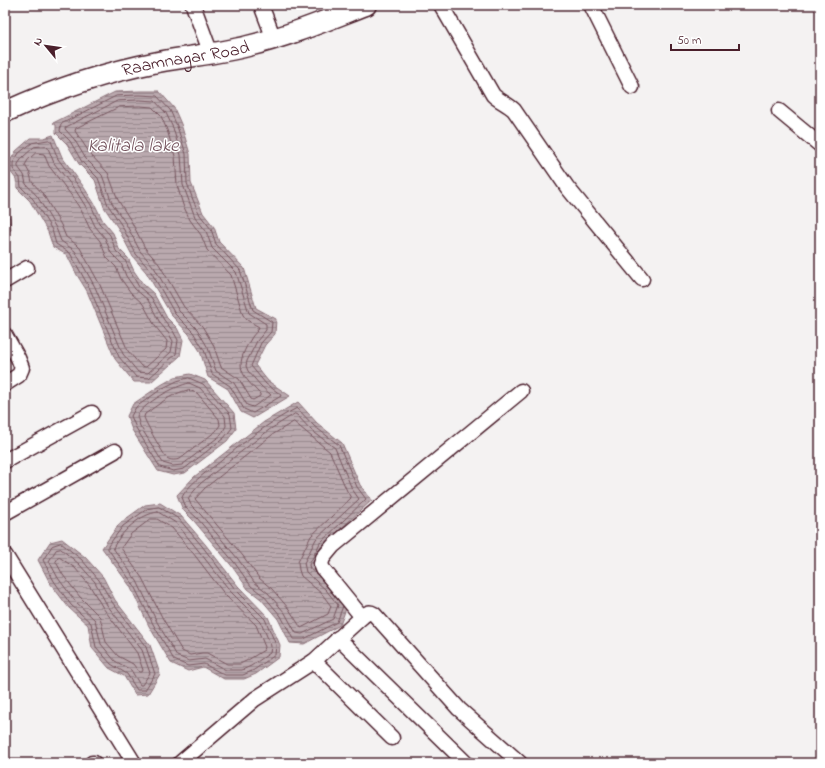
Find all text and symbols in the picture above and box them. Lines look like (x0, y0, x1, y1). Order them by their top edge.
north arrow (26, 26, 66, 66)
scale bar (671, 26, 739, 52)
text: 50 m (677, 32, 701, 50)
text: N (29, 35, 47, 49)
street label: Raamnagar Road (119, 35, 252, 85)
water label: Kalitala lake (87, 133, 180, 160)

